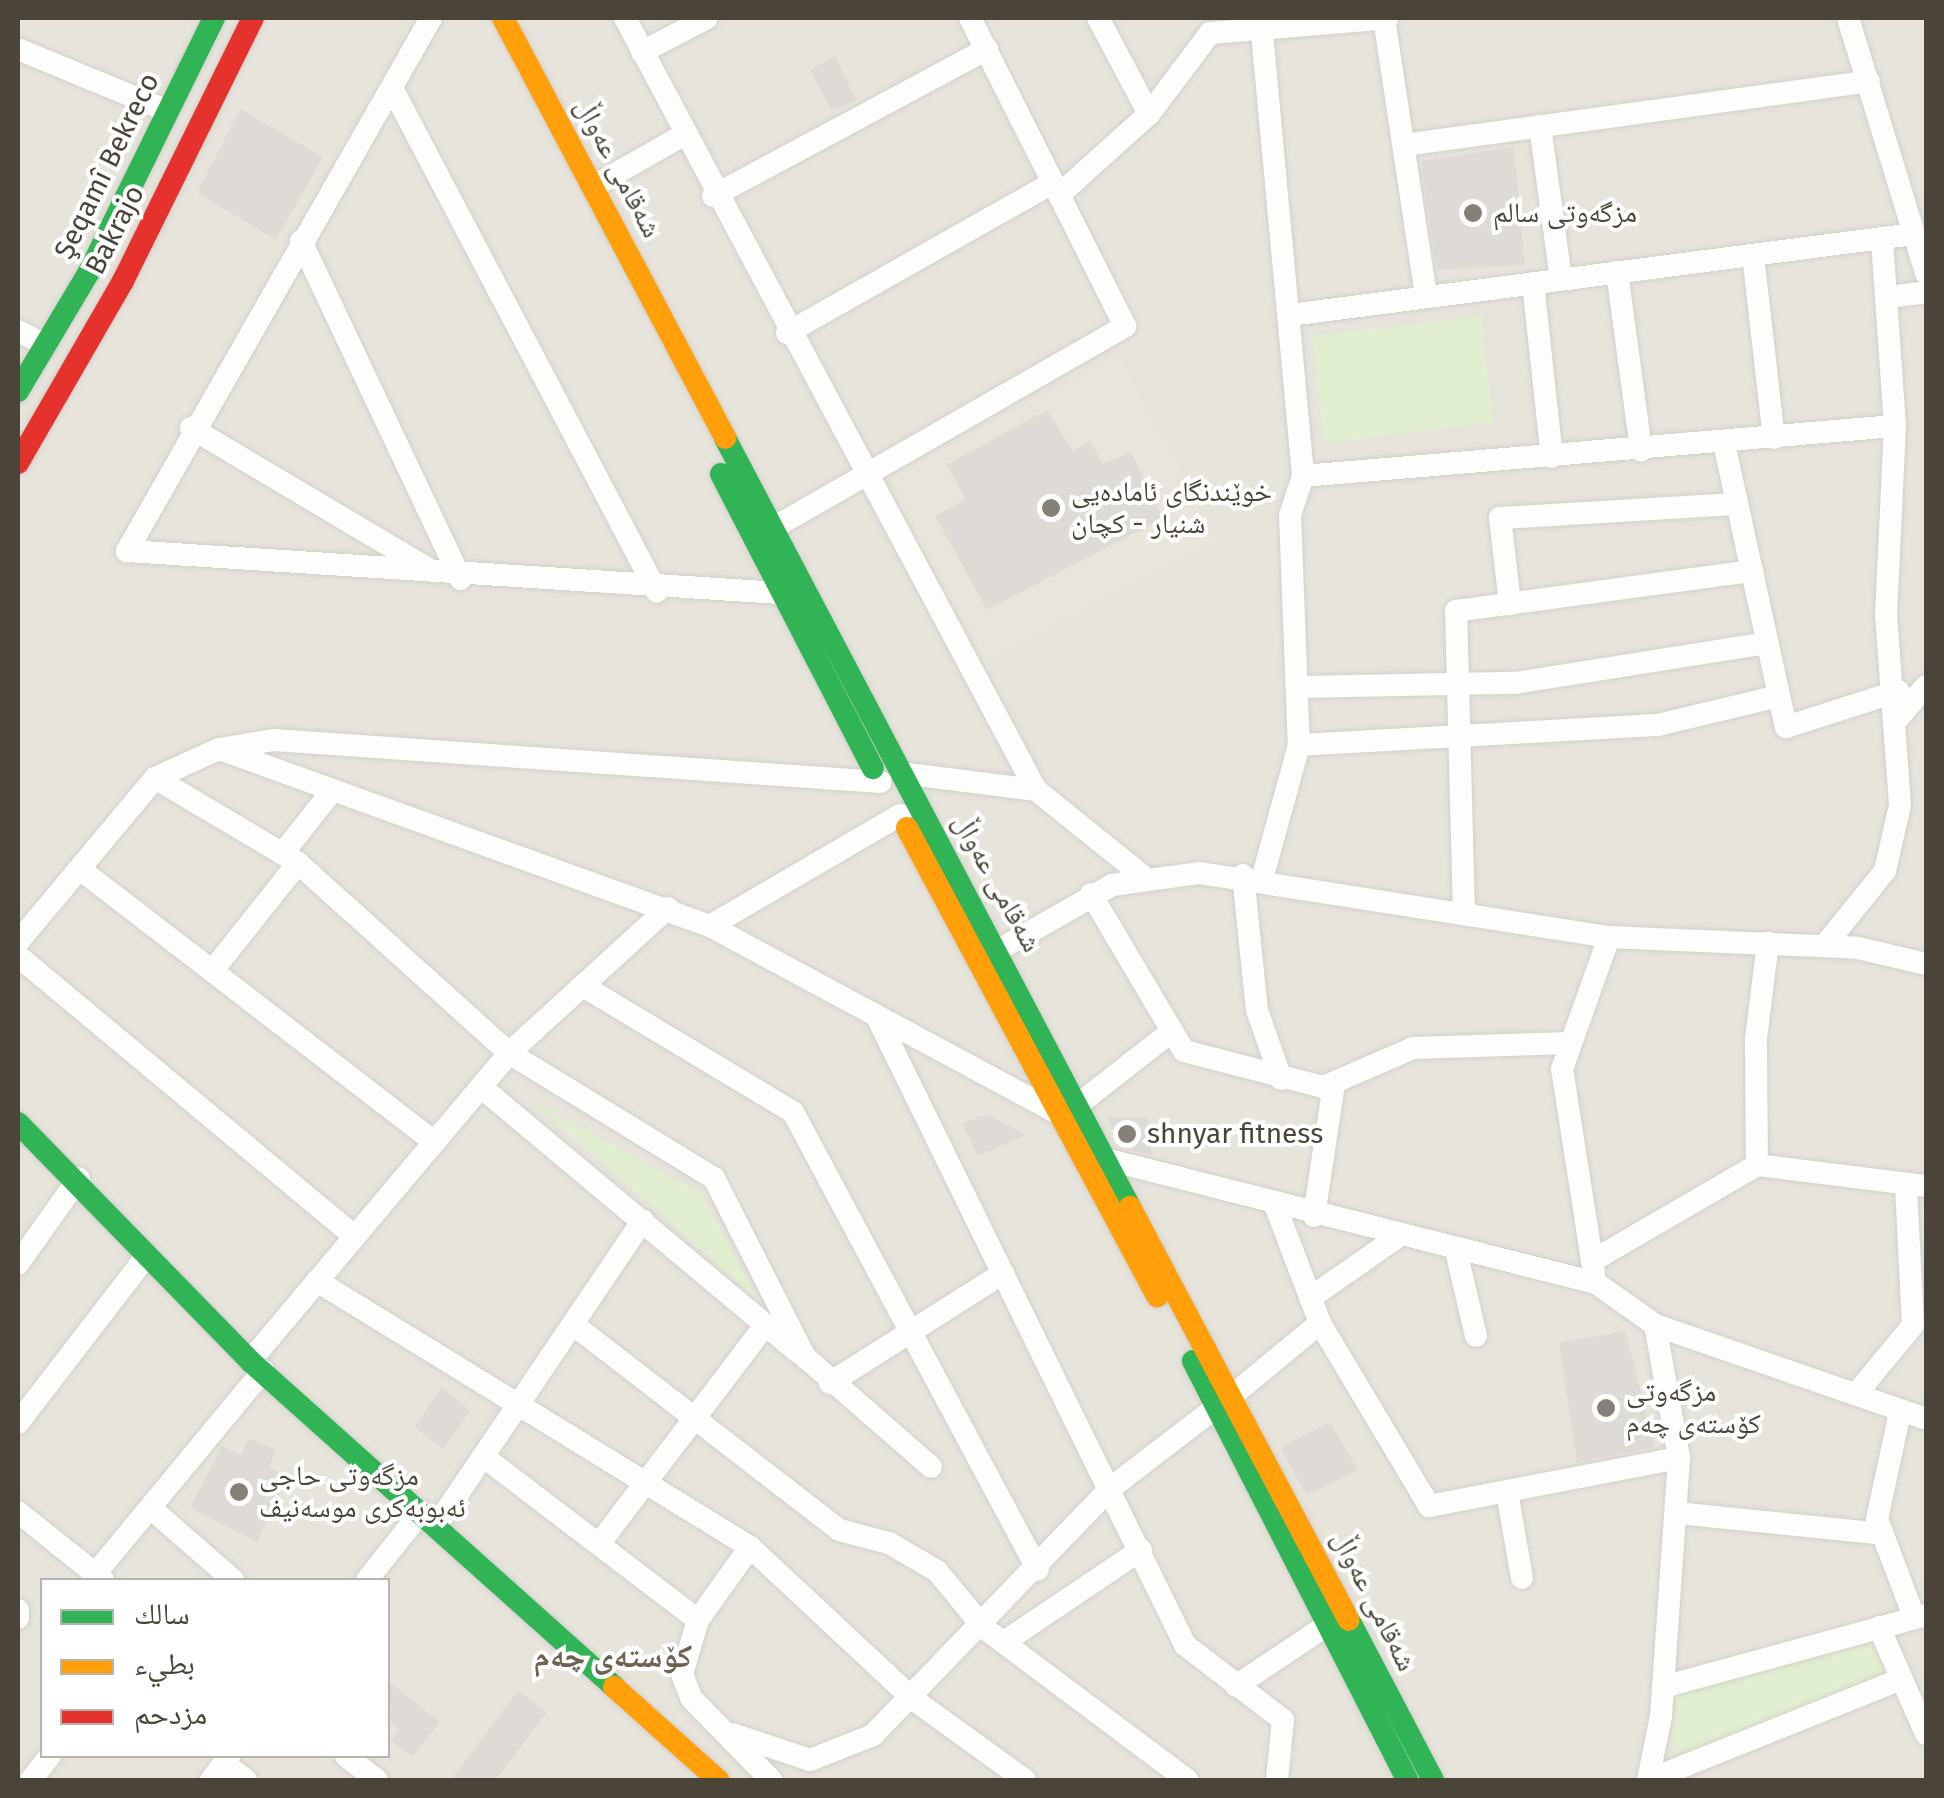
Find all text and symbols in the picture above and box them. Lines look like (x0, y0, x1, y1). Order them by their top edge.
street label: Şeqamî Bekreco (47, 67, 167, 265)
street label: شەقامی عەواڵ (567, 93, 669, 243)
street label: Bakrajo (78, 180, 152, 280)
place label: مزگەوتی سالم (1493, 196, 1637, 230)
marker: مزگەوتی سالم (1462, 202, 1484, 224)
place label: خوێندنگای ئامادەیی شنیار - کچان (1071, 475, 1272, 541)
marker: خوێندنگای ئامادەیی شنیار - کچان (1040, 497, 1062, 519)
street label: شەقامی عەواڵ (945, 808, 1049, 958)
place label: shnyar fitness (1147, 1117, 1323, 1151)
marker: shnyar fitness (1116, 1123, 1138, 1145)
place label: مزگه‌وتی کۆستەی چەم (1626, 1375, 1761, 1441)
marker: مزگه‌وتی کۆستەی چەم (1595, 1397, 1617, 1419)
place label: مزگەوتی حاجی ئەبوبەکری موسەنیف (259, 1459, 466, 1525)
marker: مزگەوتی حاجی ئەبوبەکری موسەنیف (228, 1481, 250, 1503)
street label: شەقامی عەواڵ (1324, 1525, 1424, 1677)
legend (40, 1578, 390, 1758)
text: سالك (134, 1596, 190, 1632)
district label: کۆستەی چەم (534, 1637, 692, 1675)
text: بطيء (134, 1646, 195, 1682)
text: مزدحم (134, 1696, 207, 1732)

